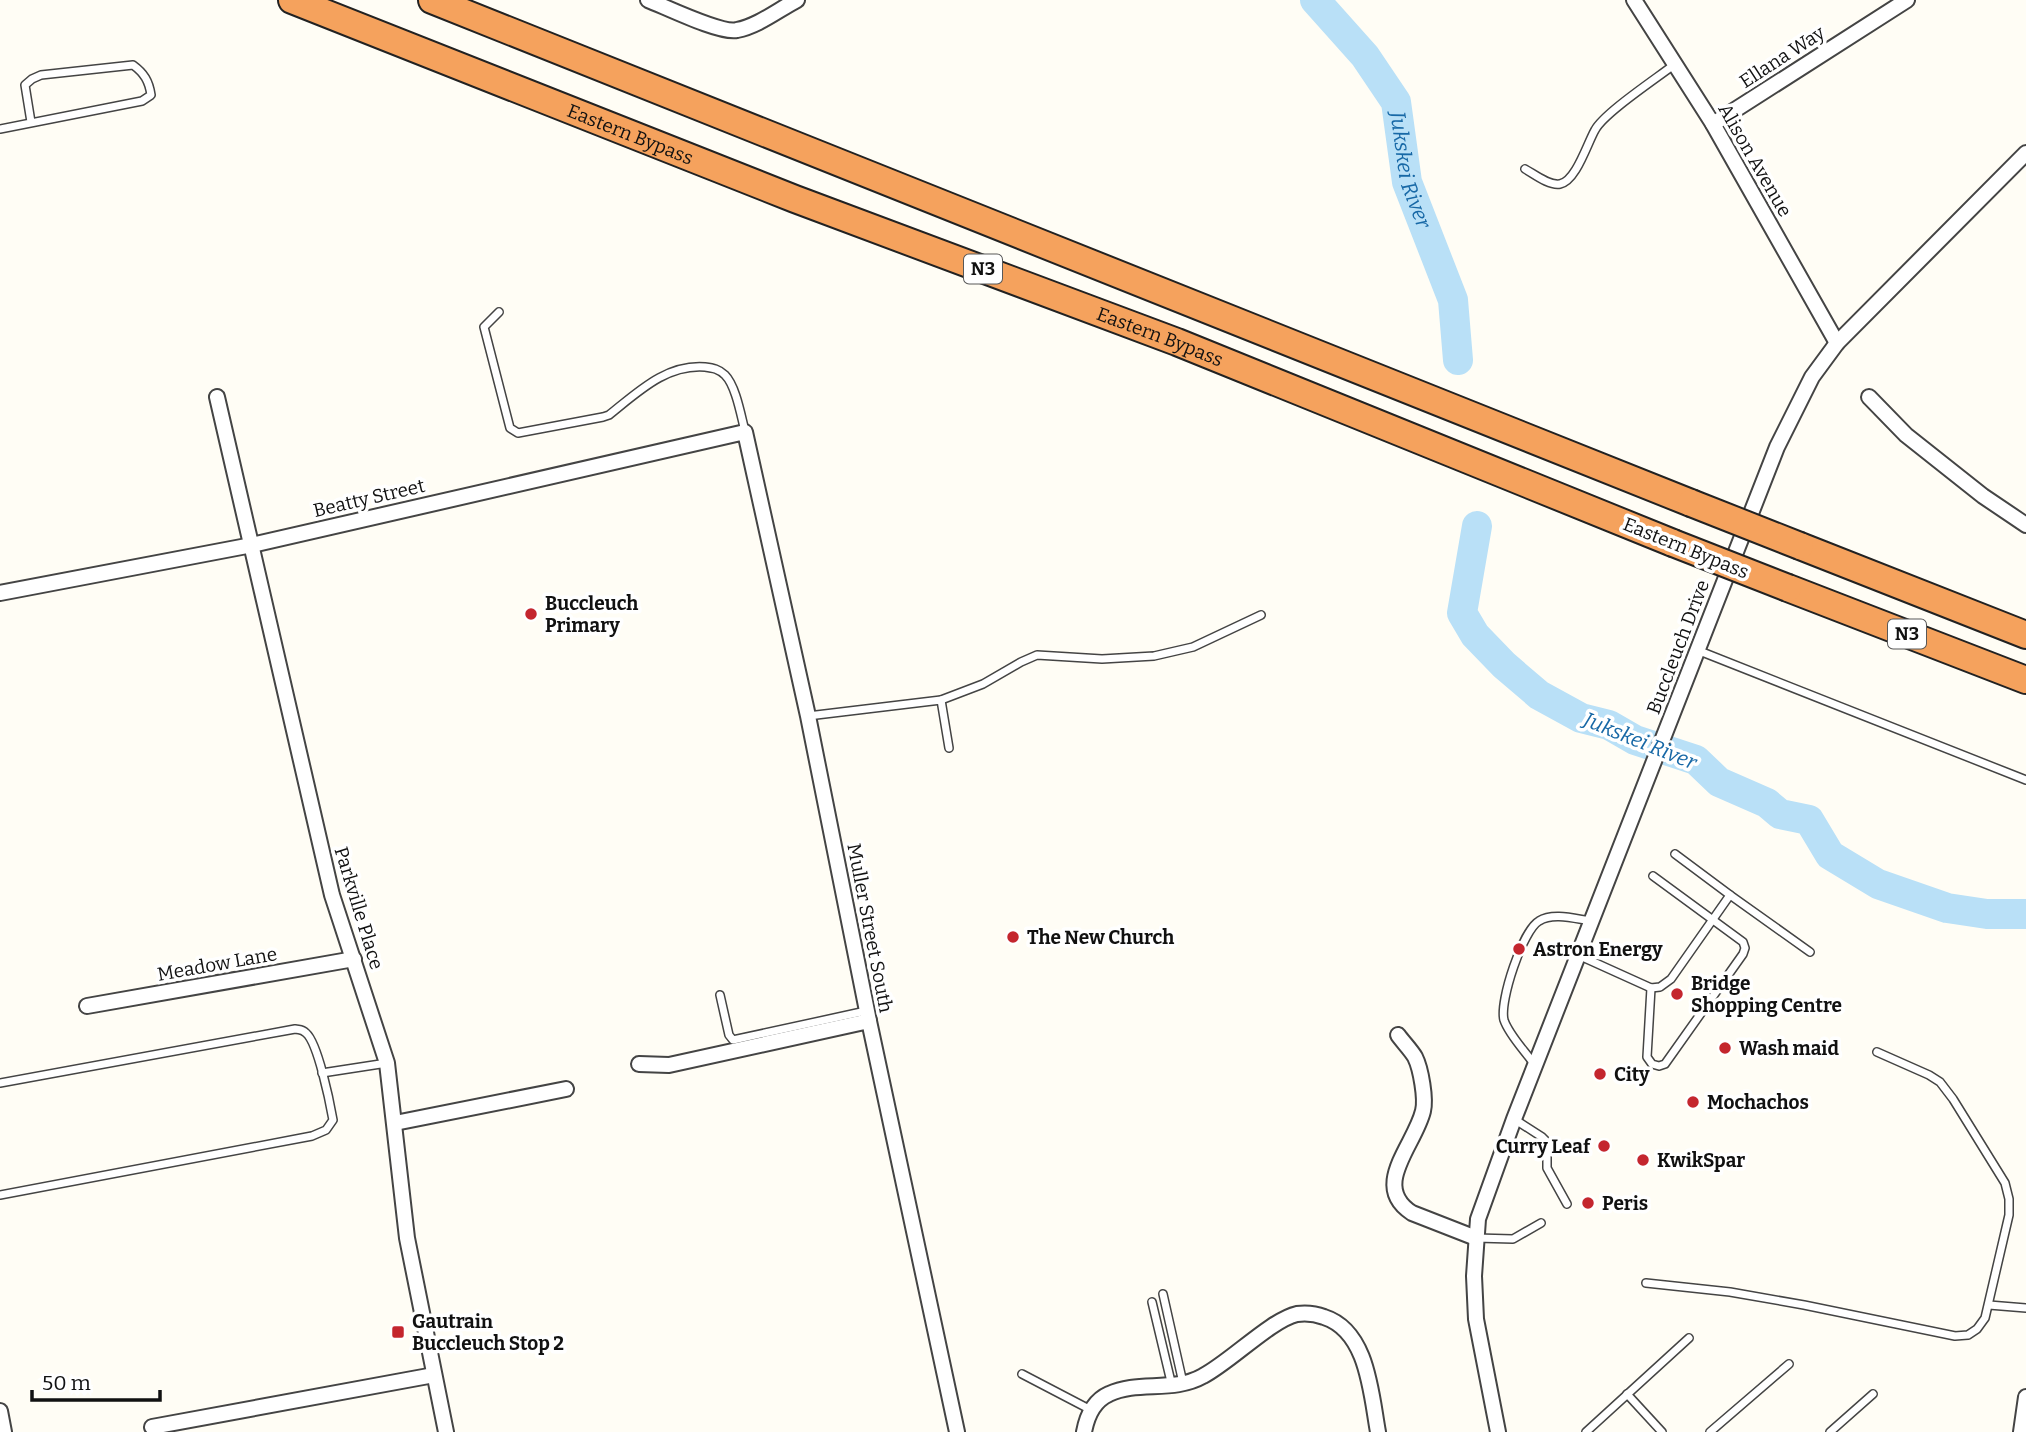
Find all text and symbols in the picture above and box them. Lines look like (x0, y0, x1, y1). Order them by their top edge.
street label: Ellana Way (1735, 20, 1830, 93)
street label: Eastern Bypass (564, 99, 697, 169)
street label: Alison Avenue (1713, 99, 1797, 221)
water label: Jukskei River (1384, 108, 1437, 233)
road number: N3 (964, 255, 1002, 284)
street label: Eastern Bypass (1094, 302, 1227, 371)
street label: Beatty Street (311, 474, 427, 522)
street label: Eastern Bypass (1620, 512, 1752, 584)
street label: Buccleuch Drive (1642, 577, 1714, 717)
place label: Buccleuch Primary (545, 592, 638, 637)
marker: Buccleuch Primary (523, 606, 539, 622)
road number: N3 (1888, 620, 1926, 648)
water label: Jukskei River (1578, 706, 1702, 776)
street label: Muller Street South (842, 841, 898, 1015)
street label: Parkville Place (329, 844, 389, 972)
place label: The New Church (1027, 926, 1174, 949)
marker: The New Church (1005, 929, 1021, 945)
place label: Astron Energy (1533, 938, 1663, 961)
marker: Astron Energy (1511, 941, 1527, 957)
street label: Meadow Lane (155, 942, 279, 986)
place label: Bridge Shopping Centre (1691, 972, 1842, 1017)
marker: Bridge Shopping Centre (1669, 986, 1685, 1002)
place label: Wash maid (1739, 1037, 1839, 1060)
marker: Wash maid (1717, 1040, 1733, 1056)
place label: City (1614, 1063, 1650, 1086)
marker: City (1592, 1066, 1608, 1082)
place label: Mochachos (1707, 1091, 1809, 1114)
marker: Mochachos (1685, 1094, 1701, 1110)
place label: Curry Leaf (1496, 1135, 1592, 1158)
marker: Curry Leaf (1596, 1138, 1612, 1154)
place label: KwikSpar (1657, 1149, 1745, 1172)
marker: KwikSpar (1635, 1152, 1651, 1168)
place label: Peris (1602, 1192, 1648, 1215)
marker: Peris (1580, 1195, 1596, 1211)
place label: Gautrain Buccleuch Stop 2 (412, 1310, 564, 1355)
marker: Gautrain Buccleuch Stop 2 (390, 1324, 406, 1340)
scale bar (32, 1358, 159, 1402)
text: 50 m (42, 1370, 91, 1396)

